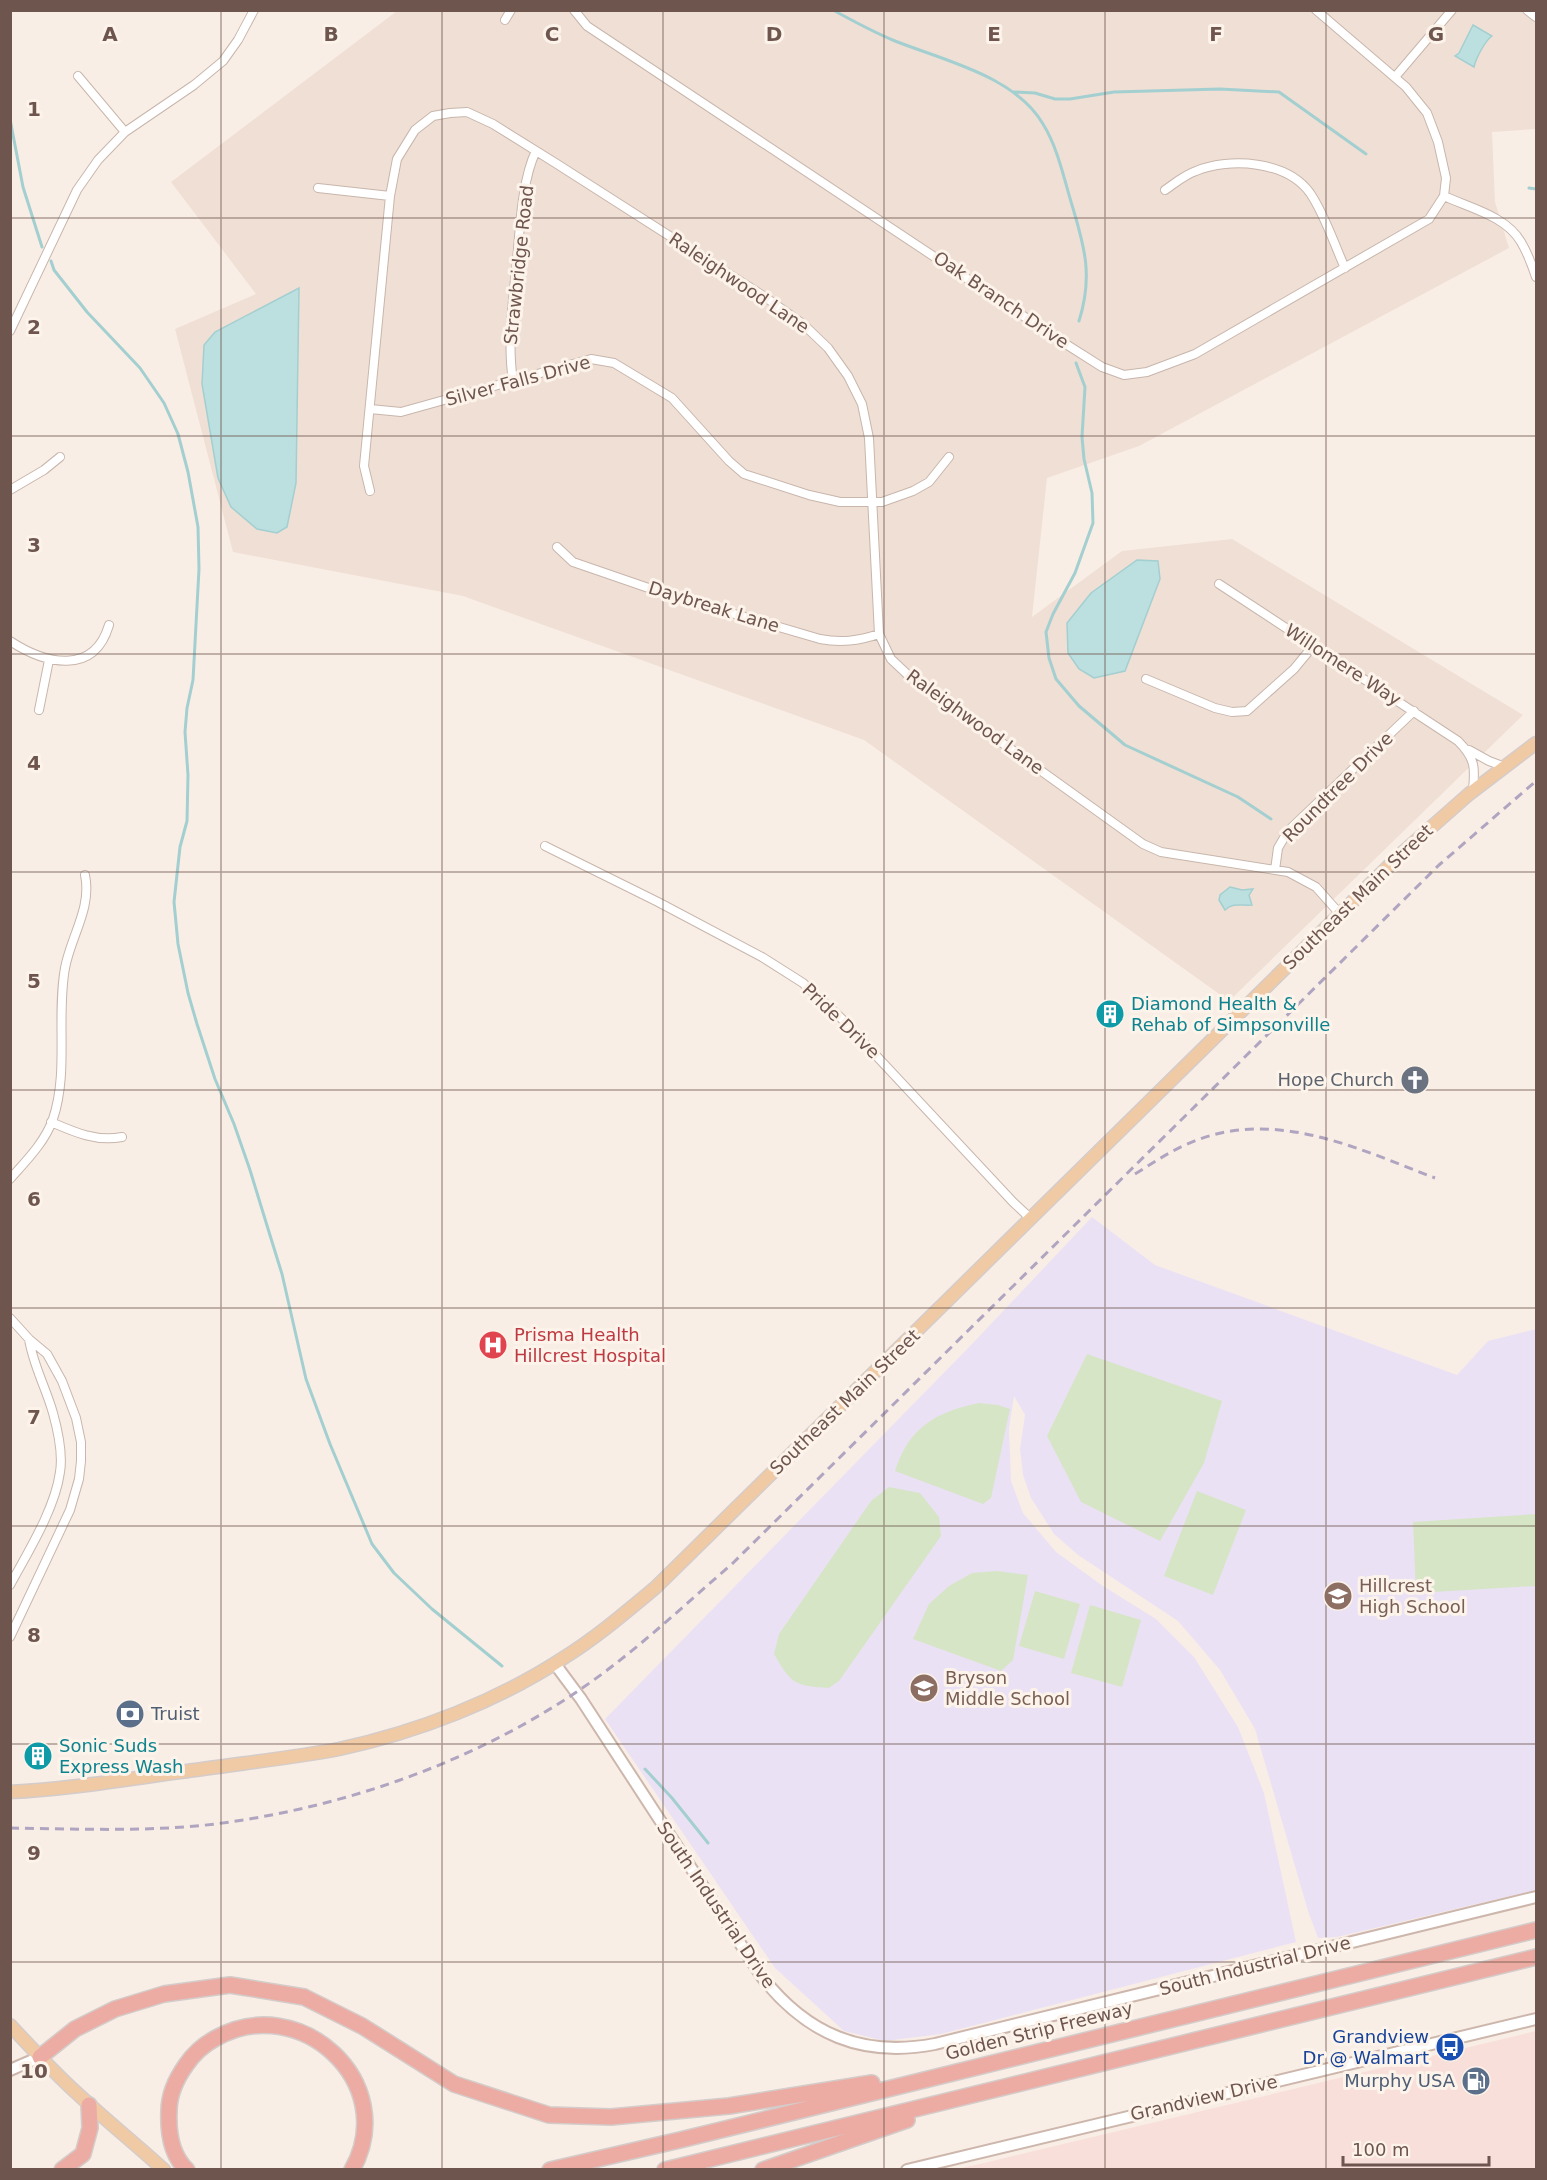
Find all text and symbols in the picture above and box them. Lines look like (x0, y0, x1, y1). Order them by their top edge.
text: A (102, 22, 118, 46)
text: B (323, 22, 339, 46)
text: C (545, 22, 559, 46)
text: D (766, 22, 782, 46)
text: E (987, 22, 1001, 46)
text: F (1209, 22, 1223, 46)
text: G (1428, 22, 1444, 46)
text: 1 (27, 97, 41, 121)
street label: Strawbridge Road (500, 184, 537, 346)
street label: Raleighwood Lane (665, 228, 813, 337)
street label: Oak Branch Drive (930, 247, 1073, 353)
text: 2 (27, 315, 41, 339)
street label: Silver Falls Drive (443, 351, 593, 410)
text: 3 (27, 533, 41, 557)
street label: Daybreak Lane (646, 577, 782, 636)
street label: Willomere Way (1281, 619, 1406, 710)
street label: Raleighwood Lane (903, 665, 1048, 778)
street label: Roundtree Drive (1278, 727, 1397, 846)
text: 4 (27, 751, 41, 775)
street label: Southeast Main Street (1278, 820, 1437, 974)
text: 5 (27, 969, 41, 993)
street label: Pride Drive (798, 979, 884, 1063)
place label: Diamond Health & Rehab of Simpsonville (1131, 993, 1330, 1035)
building icon: Diamond Health & Rehab of Simpsonville (1094, 998, 1126, 1030)
church icon: Hope Church (1399, 1064, 1431, 1096)
place label: Hope Church (1278, 1069, 1394, 1090)
text: 6 (27, 1187, 41, 1211)
place label: Prisma Health Hillcrest Hospital (514, 1324, 666, 1366)
street label: Southeast Main Street (765, 1325, 924, 1479)
hospital icon: Prisma Health Hillcrest Hospital (477, 1329, 509, 1361)
text: 7 (27, 1405, 41, 1429)
place label: Hillcrest High School (1359, 1575, 1466, 1617)
school or university icon: Hillcrest High School (1322, 1580, 1354, 1612)
text: 8 (27, 1623, 41, 1647)
place label: Bryson Middle School (945, 1667, 1070, 1709)
school or university icon: Bryson Middle School (908, 1672, 940, 1704)
bank icon: Truist (114, 1698, 146, 1730)
place label: Truist (150, 1703, 200, 1724)
place label: Sonic Suds Express Wash (59, 1735, 183, 1777)
building icon: Sonic Suds Express Wash (22, 1740, 54, 1772)
street label: South Industrial Drive (653, 1818, 780, 1992)
text: 9 (27, 1841, 41, 1865)
street label: South Industrial Drive (1157, 1932, 1353, 1999)
street label: Golden Strip Freeway (943, 1997, 1135, 2064)
place label: Grandview Dr @ Walmart (1303, 2026, 1429, 2068)
bus stop icon: Grandview Dr @ Walmart (1434, 2031, 1466, 2063)
text: 10 (20, 2059, 48, 2083)
fuel station icon: Murphy USA (1460, 2065, 1492, 2097)
street label: Grandview Drive (1128, 2070, 1280, 2125)
place label: Murphy USA (1344, 2070, 1456, 2091)
scale bar (1343, 2129, 1488, 2167)
text: 100 m (1352, 2139, 1410, 2160)

